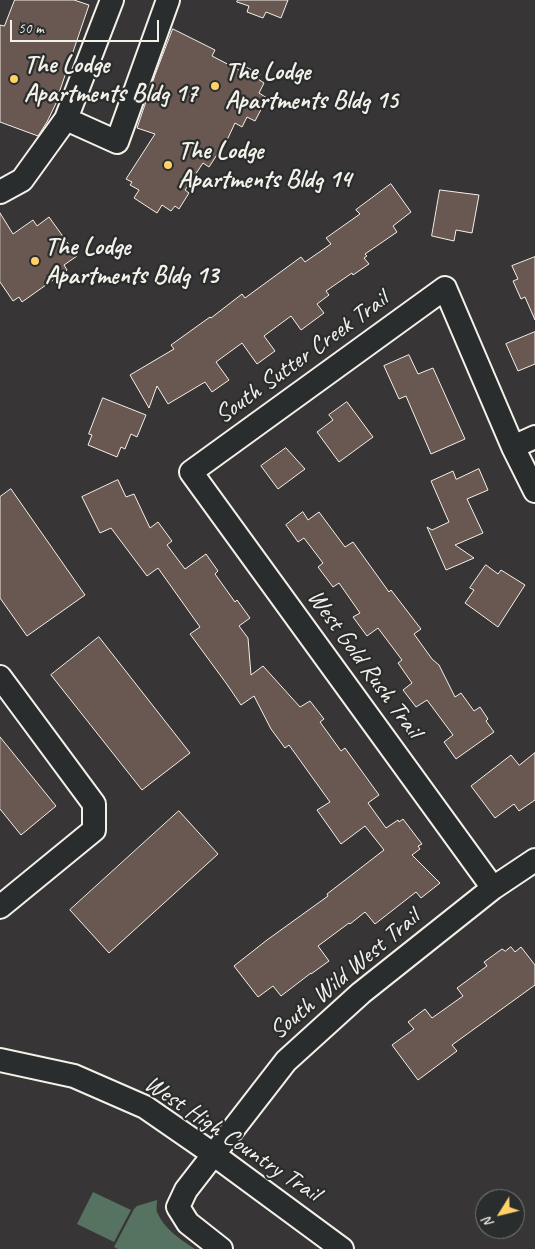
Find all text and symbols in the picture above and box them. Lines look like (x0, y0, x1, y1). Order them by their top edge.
scale bar (12, 10, 161, 42)
text: 50 m (18, 19, 44, 38)
place label: The Lodge Apartments Bldg 17 (24, 50, 197, 109)
place label: The Lodge Apartments Bldg 15 (225, 57, 398, 116)
marker: The Lodge Apartments Bldg 17 (8, 73, 20, 85)
marker: The Lodge Apartments Bldg 15 (209, 80, 221, 92)
place label: The Lodge Apartments Bldg 14 (178, 136, 351, 195)
marker: The Lodge Apartments Bldg 14 (162, 159, 174, 171)
place label: The Lodge Apartments Bldg 13 (45, 232, 218, 291)
marker: The Lodge Apartments Bldg 13 (29, 255, 41, 267)
street label: South Sutter Creek Trail (210, 285, 394, 431)
street label: West Gold Rush Trail (300, 584, 428, 744)
street label: South Wild West Trail (264, 904, 426, 1046)
street label: West High Country Trail (138, 1069, 326, 1209)
north arrow (475, 1189, 525, 1239)
text: N (479, 1214, 498, 1231)

